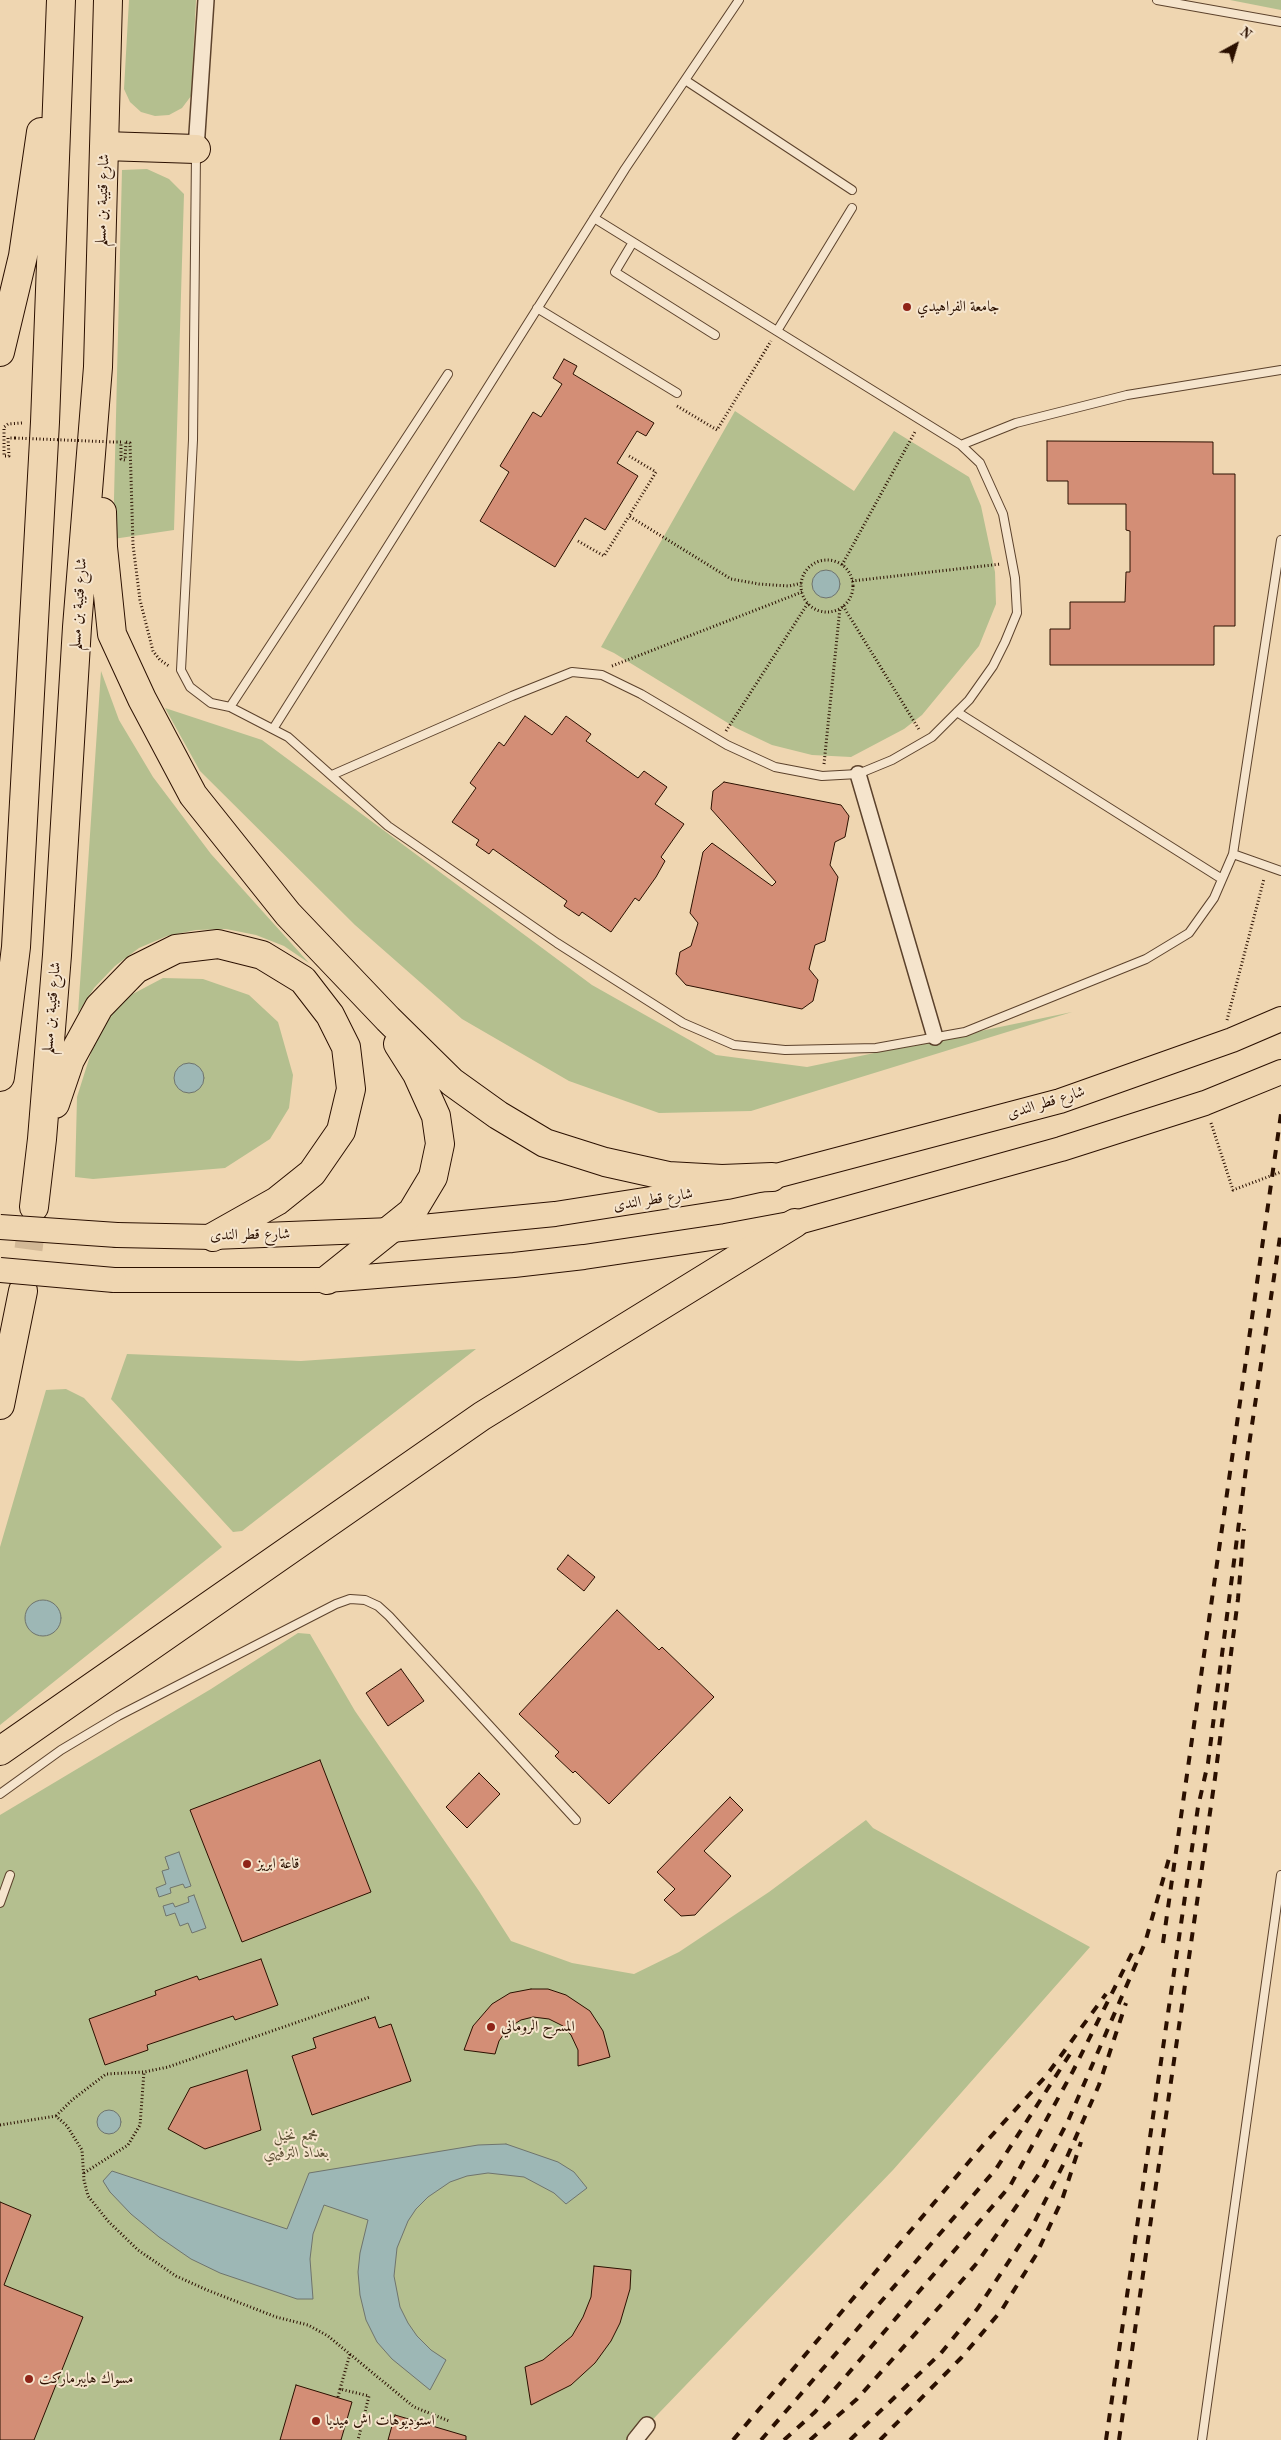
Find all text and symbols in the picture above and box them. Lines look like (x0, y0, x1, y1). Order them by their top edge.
north arrow (1211, 20, 1261, 70)
text: N (1237, 25, 1254, 42)
street label: شارع قتيبة بن مسلم (92, 153, 114, 247)
place label: جامعة الفراهيدي (917, 298, 1000, 316)
marker: جامعة الفراهيدي (901, 301, 913, 313)
street label: شارع قتيبة بن مسلم (67, 557, 91, 651)
street label: شارع قتيبة بن مسلم (39, 961, 65, 1055)
street label: شارع قطر الندى (1005, 1083, 1087, 1123)
street label: شارع قطر الندى (612, 1185, 694, 1215)
street label: شارع قطر الندى (210, 1225, 290, 1245)
place label: قاعة ابريز (257, 1855, 299, 1873)
marker: قاعة ابريز (241, 1858, 253, 1870)
place label: المسرح الروماني (501, 2018, 575, 2036)
marker: المسرح الروماني (485, 2021, 497, 2033)
park label: مجمع نخيل بغداد الترفيهي (263, 2127, 329, 2162)
place label: مسواك هايبرماركت (39, 2370, 133, 2388)
marker: مسواك هايبرماركت (23, 2373, 35, 2385)
place label: استوديوهات اش ميديا (326, 2412, 435, 2430)
marker: استوديوهات اش ميديا (310, 2415, 322, 2427)

